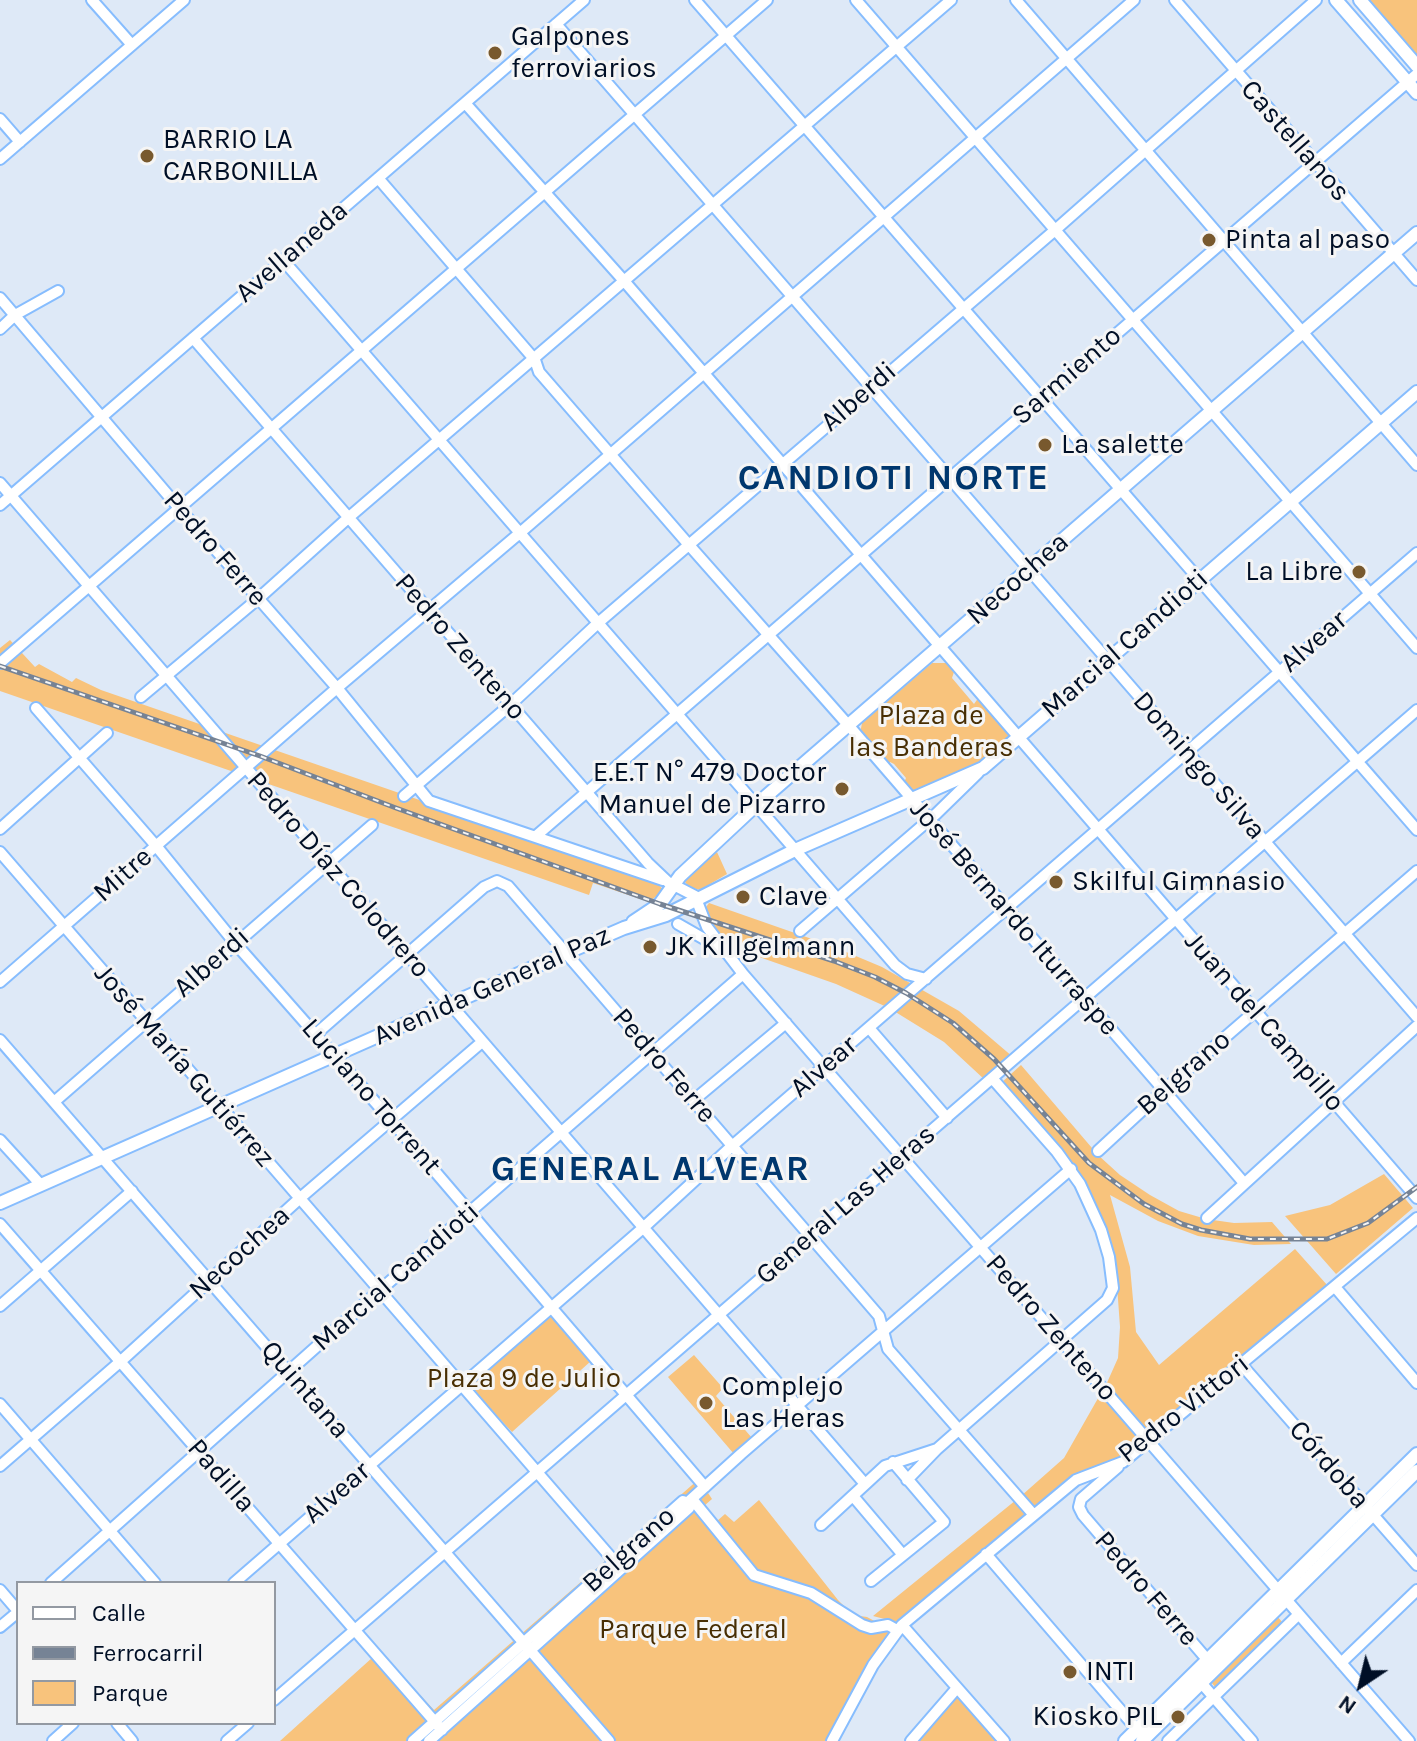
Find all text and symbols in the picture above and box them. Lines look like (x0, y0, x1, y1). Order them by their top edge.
place label: Galpones ferroviarios (511, 20, 657, 86)
marker: Galpones ferroviarios (486, 44, 504, 62)
street label: Castellanos (1233, 73, 1357, 209)
place label: BARRIO LA CARBONILLA (163, 123, 318, 189)
marker: BARRIO LA CARBONILLA (138, 147, 156, 165)
street label: Avellaneda (229, 194, 355, 310)
place label: Pinta al paso (1225, 223, 1390, 257)
marker: Pinta al paso (1200, 231, 1218, 249)
street label: Sarmiento (1005, 319, 1129, 433)
street label: Alberdi (814, 355, 904, 439)
place label: La salette (1061, 428, 1184, 462)
marker: La salette (1036, 436, 1054, 454)
district label: CANDIOTI NORTE (738, 457, 1050, 501)
street label: Pedro Ferre (156, 485, 274, 613)
street label: Necochea (960, 526, 1076, 632)
place label: La Libre (1245, 555, 1343, 589)
street label: Marcial Candioti (1035, 562, 1215, 726)
marker: La Libre (1350, 563, 1368, 581)
street label: Pedro Zenteno (387, 567, 533, 727)
street label: Alvear (1274, 604, 1354, 680)
street label: Domingo Silva (1125, 685, 1273, 847)
park label: Plaza de las Banderas (848, 699, 1014, 765)
place label: E.E.T N° 479 Doctor Manuel de Pizarro (593, 756, 826, 822)
street label: Pedro Díaz Colodrero (239, 765, 437, 985)
marker: E.E.T N° 479 Doctor Manuel de Pizarro (833, 780, 851, 798)
street label: José Bernardo Iturraspe (902, 793, 1126, 1043)
street label: Mitre (87, 840, 159, 910)
place label: Skilful Gimnasio (1072, 865, 1285, 899)
marker: Skilful Gimnasio (1047, 873, 1065, 891)
place label: Clave (759, 880, 828, 914)
marker: Clave (734, 888, 752, 906)
street label: Avenida General Paz (368, 919, 616, 1053)
street label: Alberdi (167, 921, 257, 1005)
street label: Juan del Campillo (1177, 925, 1351, 1119)
place label: JK Killgelmann (666, 930, 855, 964)
marker: JK Killgelmann (641, 938, 659, 956)
street label: José María Gutiérrez (87, 958, 281, 1174)
street label: Pedro Ferre (605, 1002, 723, 1130)
street label: Luciano Torrent (294, 1012, 448, 1182)
street label: Belgrano (1130, 1023, 1238, 1123)
street label: Alvear (784, 1029, 864, 1105)
street label: General Las Heras (749, 1118, 943, 1292)
district label: GENERAL ALVEAR (491, 1148, 811, 1192)
street label: Marcial Candioti (306, 1195, 486, 1359)
street label: Necochea (183, 1199, 297, 1307)
street label: Pedro Zenteno (978, 1248, 1124, 1408)
street label: Quintana (253, 1334, 357, 1446)
street label: Pedro Vittori (1112, 1347, 1256, 1471)
park label: Plaza 9 de Julio (427, 1362, 621, 1396)
place label: Complejo Las Heras (722, 1370, 845, 1436)
marker: Complejo Las Heras (697, 1394, 715, 1412)
street label: Córdoba (1281, 1414, 1377, 1516)
street label: Padilla (180, 1432, 262, 1520)
street label: Alvear (297, 1455, 377, 1531)
street label: Belgrano (576, 1500, 682, 1600)
street label: Pedro Ferre (1087, 1525, 1205, 1653)
legend (16, 1581, 276, 1725)
text: Calle (92, 1599, 146, 1627)
park label: Parque Federal (599, 1613, 787, 1647)
text: Ferrocarril (92, 1639, 204, 1667)
north arrow (1321, 1645, 1401, 1725)
place label: INTI (1086, 1655, 1135, 1689)
marker: INTI (1061, 1663, 1079, 1681)
text: Parque (92, 1679, 168, 1707)
text: N (1333, 1689, 1361, 1720)
place label: Kiosko PIL (1032, 1700, 1162, 1734)
marker: Kiosko PIL (1169, 1708, 1187, 1726)

